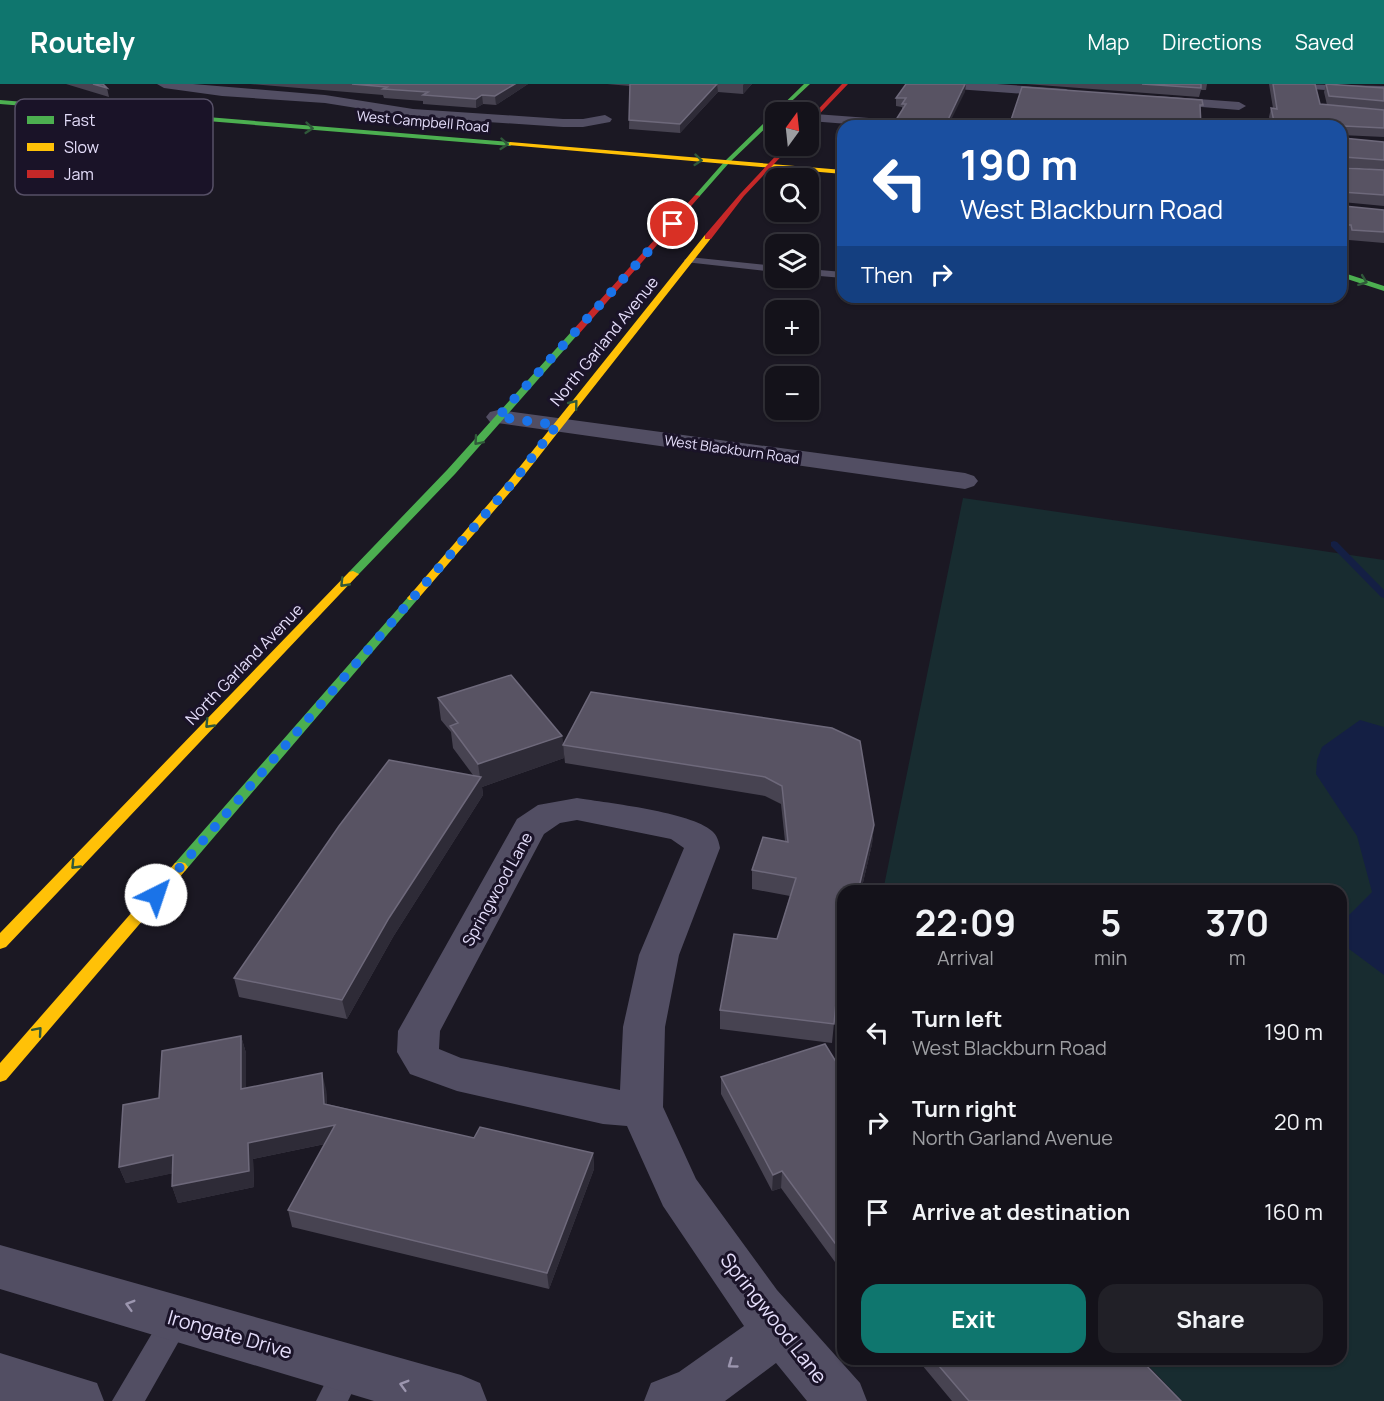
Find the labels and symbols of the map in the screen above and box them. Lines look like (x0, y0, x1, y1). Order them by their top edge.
legend (15, 99, 213, 195)
north arrow (765, 102, 819, 156)
street label: West Campbell Road (356, 106, 490, 136)
text: Fast (64, 109, 95, 131)
one-way arrow (305, 121, 314, 134)
text: Slow (64, 136, 99, 158)
one-way arrow (499, 137, 508, 150)
one-way arrow (694, 153, 703, 166)
text: Jam (64, 163, 94, 185)
pin (647, 198, 698, 249)
street label: North Garland Avenue (545, 272, 663, 410)
one-way arrow (1356, 274, 1367, 286)
one-way arrow (567, 400, 578, 411)
street label: West Blackburn Road (663, 430, 801, 468)
one-way arrow (474, 434, 485, 445)
one-way arrow (341, 576, 352, 587)
street label: North Garland Avenue (180, 599, 308, 729)
one-way arrow (206, 716, 217, 727)
street label: Springwood Lane (457, 828, 537, 950)
one-way arrow (71, 857, 82, 868)
position arrow (124, 863, 188, 927)
one-way arrow (31, 1027, 42, 1038)
street label: Springwood Lane (714, 1247, 834, 1389)
one-way arrow (125, 1300, 136, 1312)
street label: Irongate Drive (165, 1303, 295, 1365)
one-way arrow (728, 1357, 739, 1368)
one-way arrow (399, 1380, 410, 1392)

